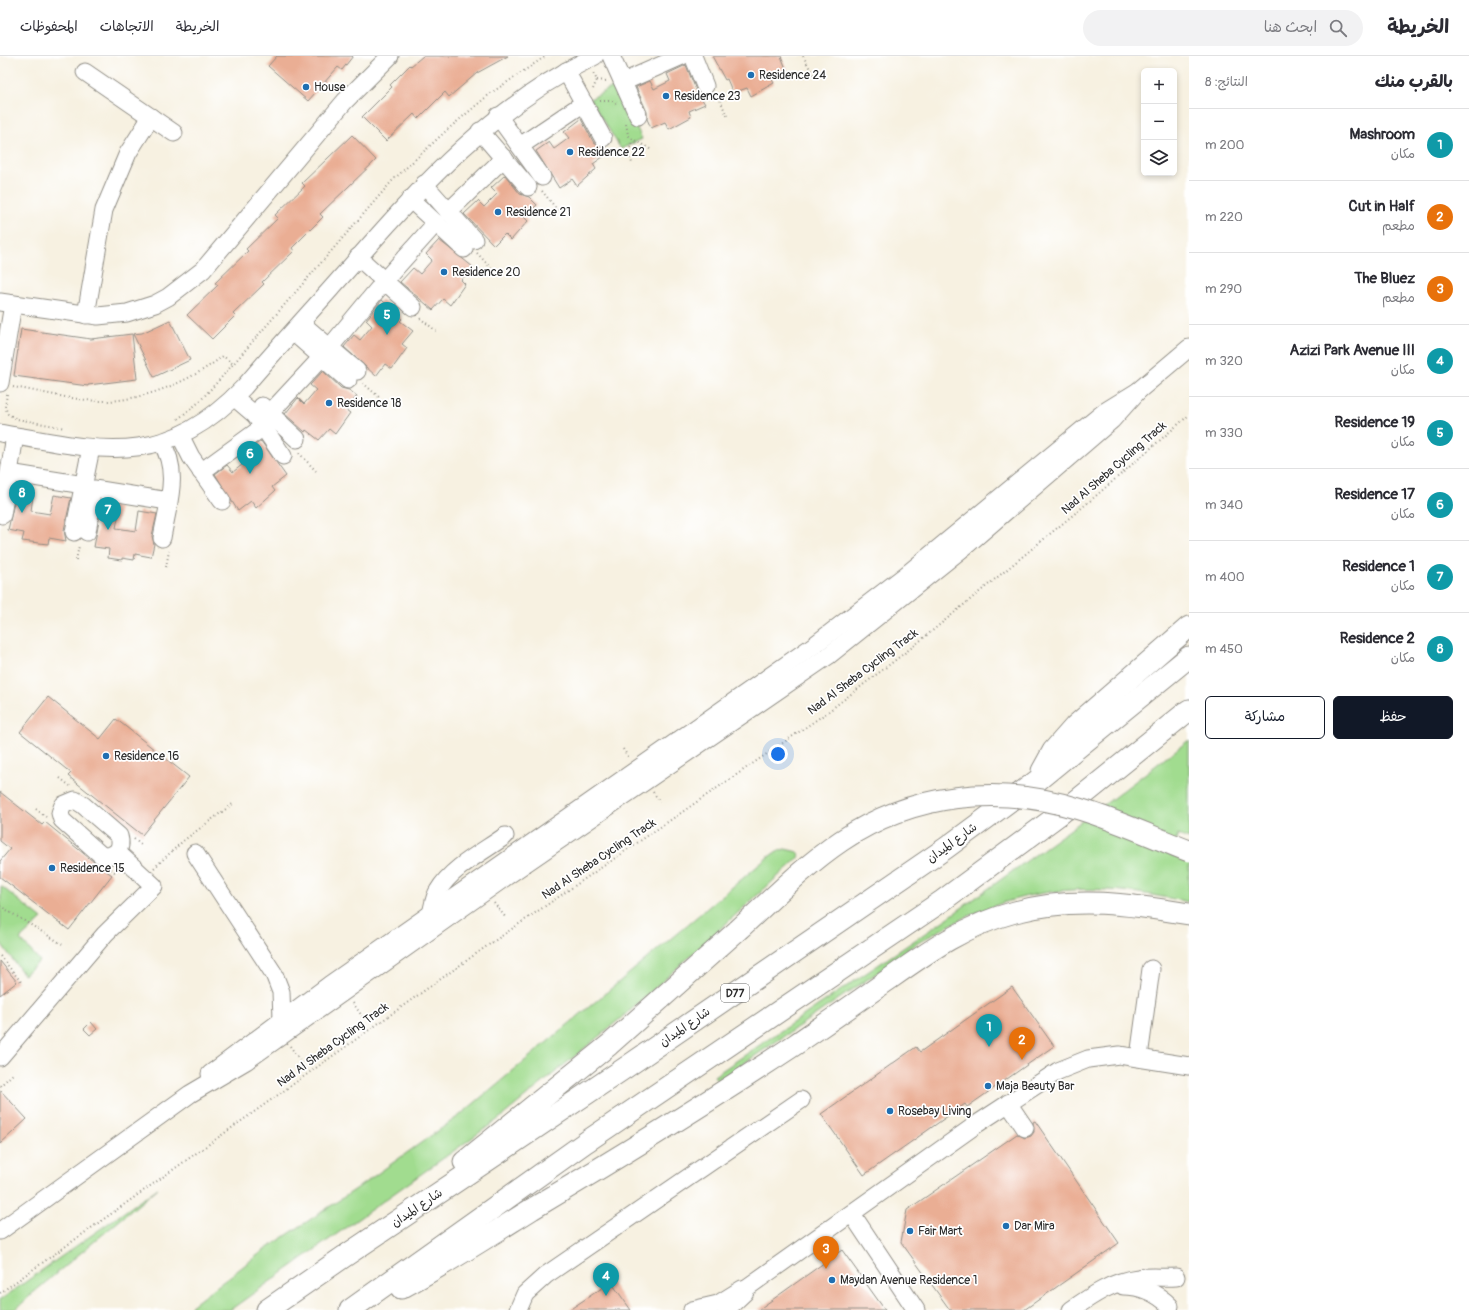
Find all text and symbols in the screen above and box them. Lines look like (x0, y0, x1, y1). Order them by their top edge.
search box (1083, 10, 1363, 46)
text: الخريطة (1387, 15, 1449, 39)
icon: search (1327, 17, 1349, 39)
text: المحفوظات (20, 18, 78, 35)
text: الاتجاهات (100, 18, 154, 35)
text: الخريطة (176, 18, 219, 35)
text: ابحث هنا (1264, 18, 1317, 37)
place label: Residence 24 (759, 68, 826, 83)
map controls (1141, 68, 1177, 176)
button: + (1141, 68, 1177, 104)
marker: Residence 24 (746, 70, 756, 80)
text: بالقرب منك (1375, 71, 1453, 92)
text: النتائج: 8 (1205, 74, 1248, 90)
place label: House (314, 80, 345, 95)
marker: House (301, 82, 311, 92)
place label: Residence 23 (674, 89, 741, 104)
marker: Residence 23 (661, 91, 671, 101)
button: − (1141, 104, 1177, 140)
text: Mashroom (1349, 125, 1415, 144)
text: 200 m (1205, 137, 1244, 153)
text: 1 (1437, 137, 1443, 153)
button: layers (1141, 140, 1177, 176)
place label: Residence 22 (578, 145, 645, 160)
text: مكان (1391, 146, 1415, 162)
marker: Residence 22 (565, 147, 575, 157)
text: Cut in Half (1349, 197, 1415, 216)
place label: Residence 21 (506, 205, 571, 220)
marker: Residence 21 (493, 207, 503, 217)
text: 220 m (1205, 209, 1243, 225)
text: 2 (1436, 209, 1444, 225)
text: مطعم (1382, 218, 1415, 234)
place label: Residence 20 (452, 265, 520, 280)
marker: Residence 20 (439, 267, 449, 277)
text: The Bluez (1354, 269, 1415, 288)
text: 290 m (1205, 281, 1242, 297)
text: 3 (1436, 281, 1444, 297)
text: مطعم (1382, 290, 1415, 306)
pin: 5 (374, 302, 400, 335)
text: Azizi Park Avenue III (1290, 341, 1415, 360)
text: 320 m (1205, 353, 1243, 369)
text: 4 (1436, 353, 1444, 369)
text: مكان (1391, 362, 1415, 378)
place label: Residence 18 (337, 396, 401, 411)
marker: Residence 18 (324, 398, 334, 408)
text: Residence 19 (1335, 413, 1415, 432)
street label: Nad Al Sheba Cycling Track (1058, 418, 1170, 518)
text: 330 m (1205, 425, 1243, 441)
text: 5 (1436, 425, 1444, 441)
text: مكان (1391, 434, 1415, 450)
pin: 6 (237, 441, 263, 474)
pin: 8 (9, 480, 35, 513)
text: Residence 17 (1334, 485, 1415, 504)
pin: 7 (95, 497, 121, 530)
text: 340 m (1205, 497, 1243, 513)
text: 6 (1436, 497, 1444, 513)
text: مكان (1391, 506, 1415, 522)
text: Residence 1 (1342, 557, 1415, 576)
text: 400 m (1205, 569, 1245, 585)
text: 7 (1437, 569, 1443, 585)
text: مكان (1391, 578, 1415, 594)
street label: Nad Al Sheba Cycling Track (805, 626, 921, 718)
text: Residence 2 (1340, 629, 1415, 648)
text: 450 m (1205, 641, 1243, 657)
text: 8 (1437, 641, 1443, 657)
text: مكان (1391, 650, 1415, 666)
button: مشاركة (1205, 696, 1325, 739)
button: حفظ (1333, 696, 1453, 739)
your location (768, 744, 788, 764)
place label: Residence 16 (114, 749, 179, 764)
marker: Residence 16 (101, 751, 111, 761)
street label: Nad Al Sheba Cycling Track (539, 815, 659, 903)
street label: شارع الميدان (924, 820, 981, 867)
place label: Residence 15 (60, 861, 125, 876)
marker: Residence 15 (47, 863, 57, 873)
road number: D77 (721, 984, 749, 1002)
street label: Nad Al Sheba Cycling Track (274, 999, 392, 1091)
street label: شارع الميدان (657, 1004, 714, 1051)
pin: 1 (976, 1014, 1002, 1047)
pin: 2 (1009, 1027, 1035, 1060)
place label: Maja Beauty Bar (996, 1079, 1075, 1094)
marker: Maja Beauty Bar (983, 1081, 993, 1091)
place label: Rosebay Living (898, 1104, 971, 1119)
marker: Rosebay Living (885, 1106, 895, 1116)
street label: شارع الميدان (389, 1185, 446, 1231)
place label: Dar Mira (1014, 1219, 1055, 1234)
marker: Dar Mira (1001, 1221, 1011, 1231)
place label: Fair Mart (918, 1224, 963, 1239)
marker: Fair Mart (905, 1226, 915, 1236)
pin: 3 (813, 1236, 839, 1269)
pin: 4 (593, 1263, 619, 1296)
place label: Maydan Avenue Residence 1 (840, 1273, 977, 1288)
marker: Maydan Avenue Residence 1 (827, 1275, 837, 1285)

